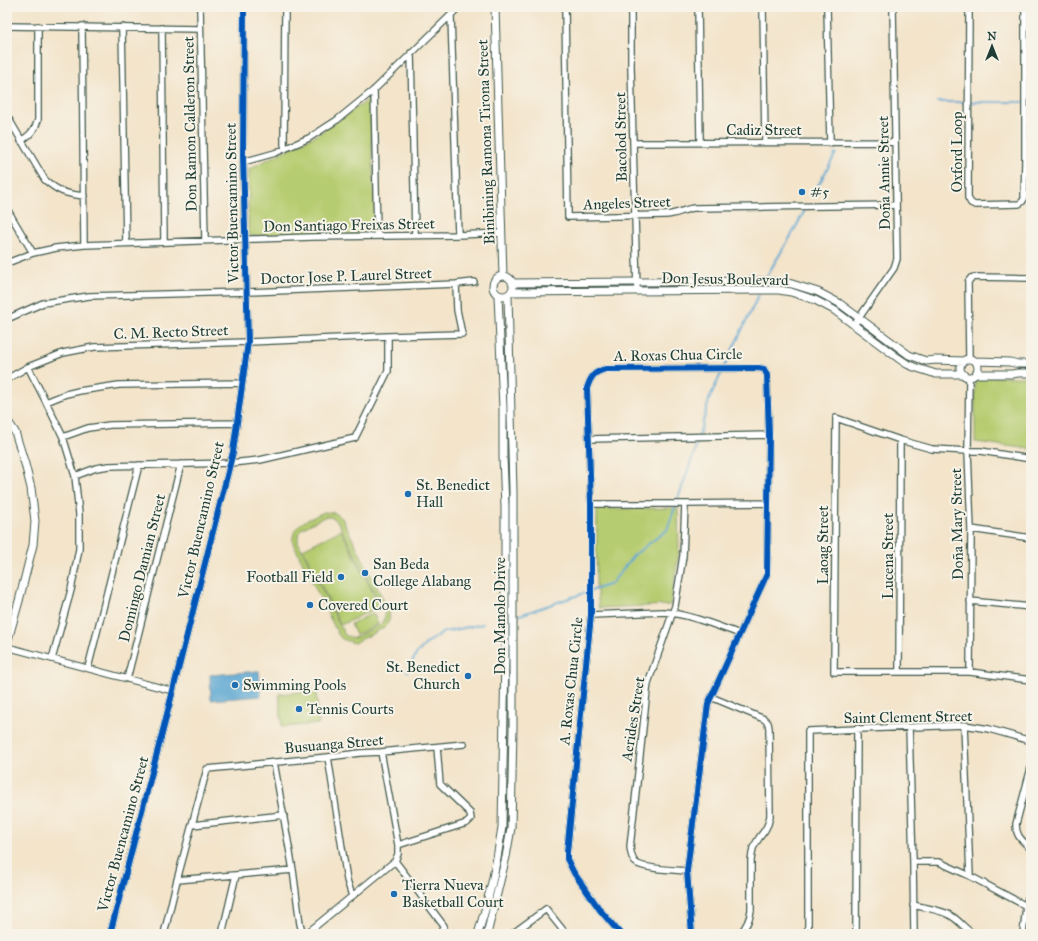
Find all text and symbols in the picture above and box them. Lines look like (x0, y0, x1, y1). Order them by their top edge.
north arrow (972, 26, 1012, 66)
text: N (987, 30, 997, 43)
street label: Don Ramon Calderon Street (179, 35, 201, 212)
street label: Binibining Ramona Tirona Street (473, 38, 499, 245)
street label: Bacolod Street (611, 91, 631, 182)
street label: Oxford Loop (948, 112, 966, 192)
street label: Doña Annie Street (874, 115, 894, 230)
street label: Cadiz Street (726, 121, 803, 139)
street label: Victor Buencamino Street (222, 122, 242, 284)
place label: #5 (810, 183, 829, 201)
marker: #5 (797, 187, 807, 197)
street label: Angeles Street (582, 192, 672, 214)
street label: Don Santiago Freixas Street (263, 214, 436, 235)
street label: Doctor Jose P. Laurel Street (260, 264, 433, 289)
street label: Don Jesus Boulevard (661, 269, 789, 290)
street label: C. M. Recto Street (113, 321, 229, 343)
street label: A. Roxas Chua Circle (613, 345, 742, 365)
street label: Victor Buencamino Street (174, 439, 228, 601)
street label: Doña Mary Street (947, 467, 967, 580)
place label: St. Benedict Hall (416, 476, 491, 511)
marker: St. Benedict Hall (403, 489, 413, 499)
street label: Domingo Damian Street (115, 491, 169, 644)
street label: Laoag Street (814, 505, 832, 584)
street label: Lucena Street (879, 512, 897, 599)
place label: San Beda College Alabang (373, 555, 472, 590)
street label: Don Manolo Drive (491, 557, 509, 675)
place label: Football Field (246, 568, 333, 586)
marker: San Beda College Alabang (360, 568, 370, 578)
marker: Football Field (336, 572, 346, 582)
place label: Covered Court (318, 596, 409, 614)
marker: Covered Court (305, 600, 315, 610)
street label: A. Roxas Chua Circle (555, 616, 587, 747)
place label: St. Benedict Church (386, 658, 461, 693)
marker: St. Benedict Church (463, 671, 473, 681)
street label: Aerides Street (617, 675, 649, 764)
place label: Swimming Pools (243, 676, 346, 694)
marker: Swimming Pools (230, 680, 240, 690)
place label: Tennis Courts (307, 700, 394, 718)
marker: Tennis Courts (294, 704, 304, 714)
street label: Saint Clement Street (843, 707, 973, 727)
street label: Busuanga Street (284, 731, 385, 757)
street label: Victor Buencamino Street (93, 753, 153, 915)
place label: Tierra Nueva Basketball Court (402, 876, 505, 911)
marker: Tierra Nueva Basketball Court (389, 889, 399, 899)

